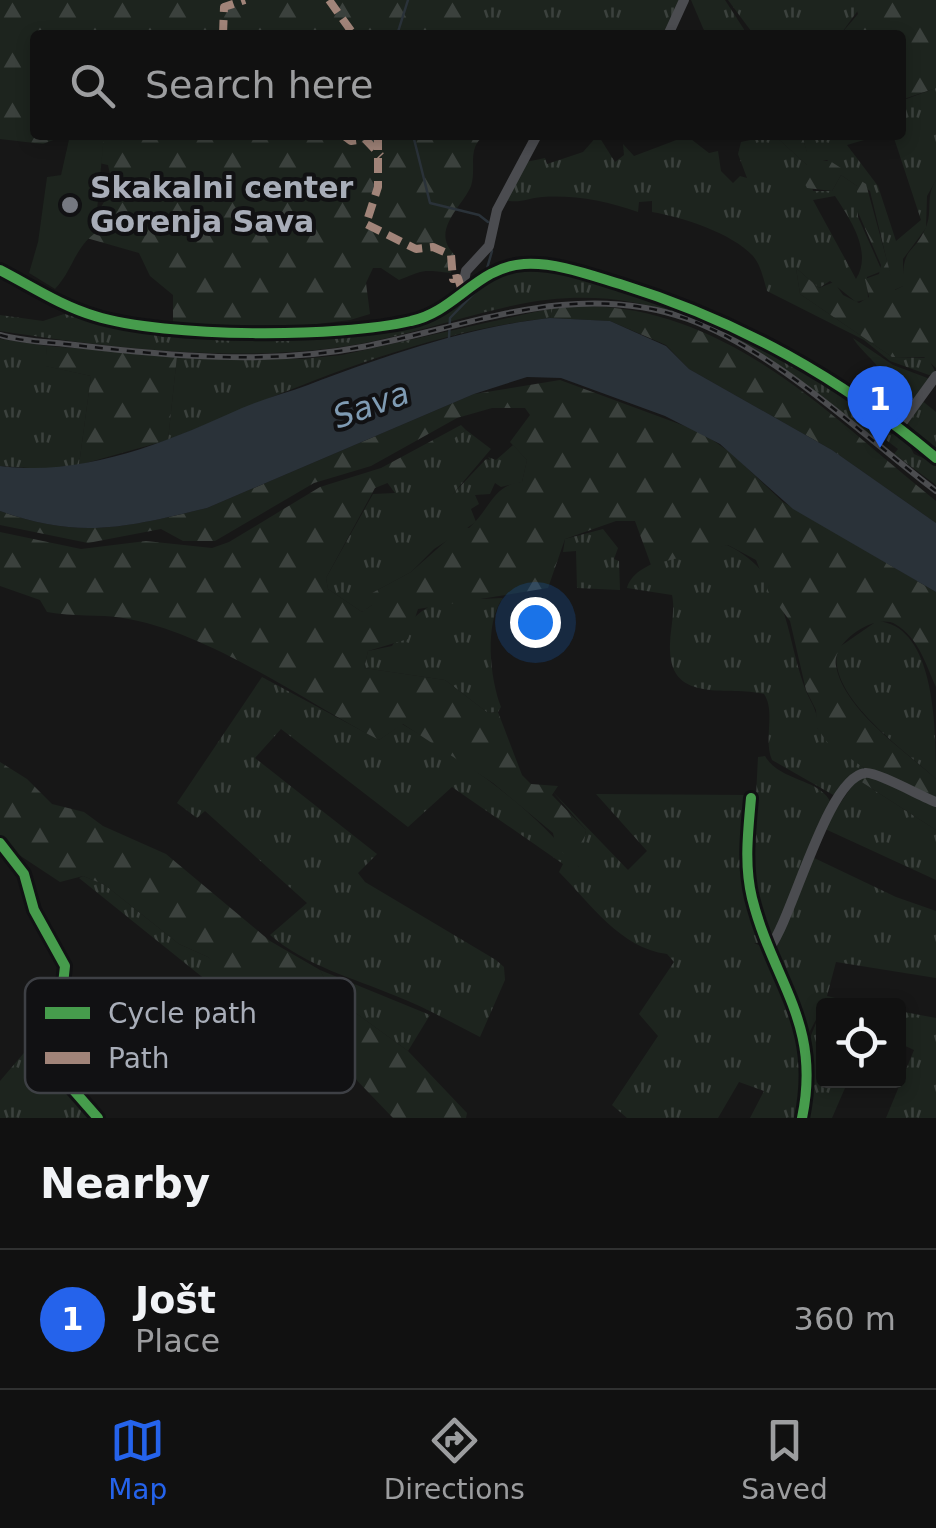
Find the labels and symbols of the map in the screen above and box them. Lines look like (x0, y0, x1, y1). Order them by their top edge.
place label: Skakalni center Gorenja Sava (90, 170, 354, 239)
marker: Skakalni center Gorenja Sava (59, 194, 81, 216)
pin: 1 (848, 366, 912, 448)
water label: Sava (328, 374, 414, 436)
your location (510, 597, 561, 648)
legend (25, 978, 355, 1093)
text: Cycle path (108, 997, 257, 1030)
text: Path (108, 1042, 170, 1075)

